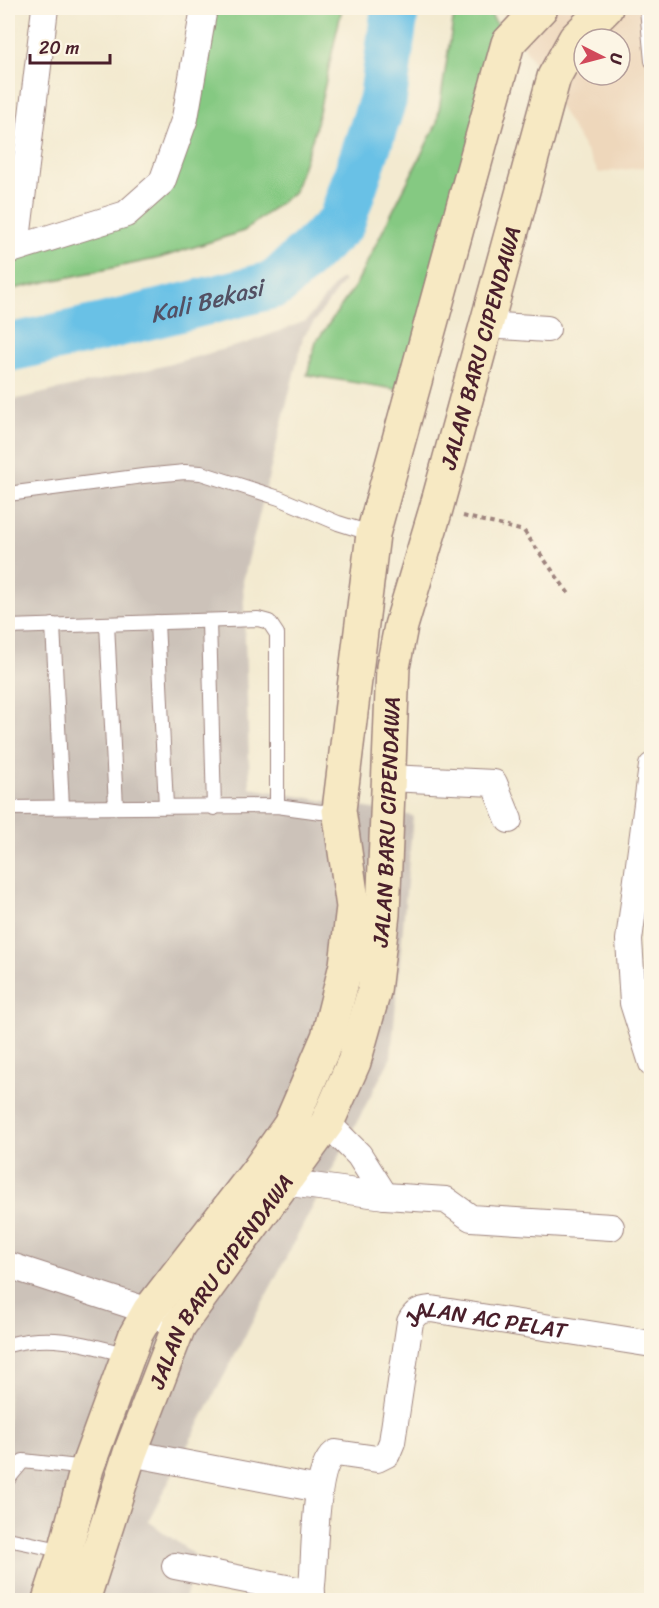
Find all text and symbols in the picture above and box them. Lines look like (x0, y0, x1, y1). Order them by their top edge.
scale bar (30, 27, 110, 65)
north arrow (572, 27, 632, 87)
text: 20 m (39, 32, 79, 64)
text: U (601, 52, 631, 67)
street label: JALAN BARU CIPENDAWA (428, 222, 532, 475)
water label: Kali Bekasi (146, 266, 271, 335)
street label: JALAN BARU CIPENDAWA (360, 696, 412, 950)
street label: JALAN BARU CIPENDAWA (137, 1166, 304, 1395)
street label: JALAN AC PELAT (392, 1290, 572, 1351)

